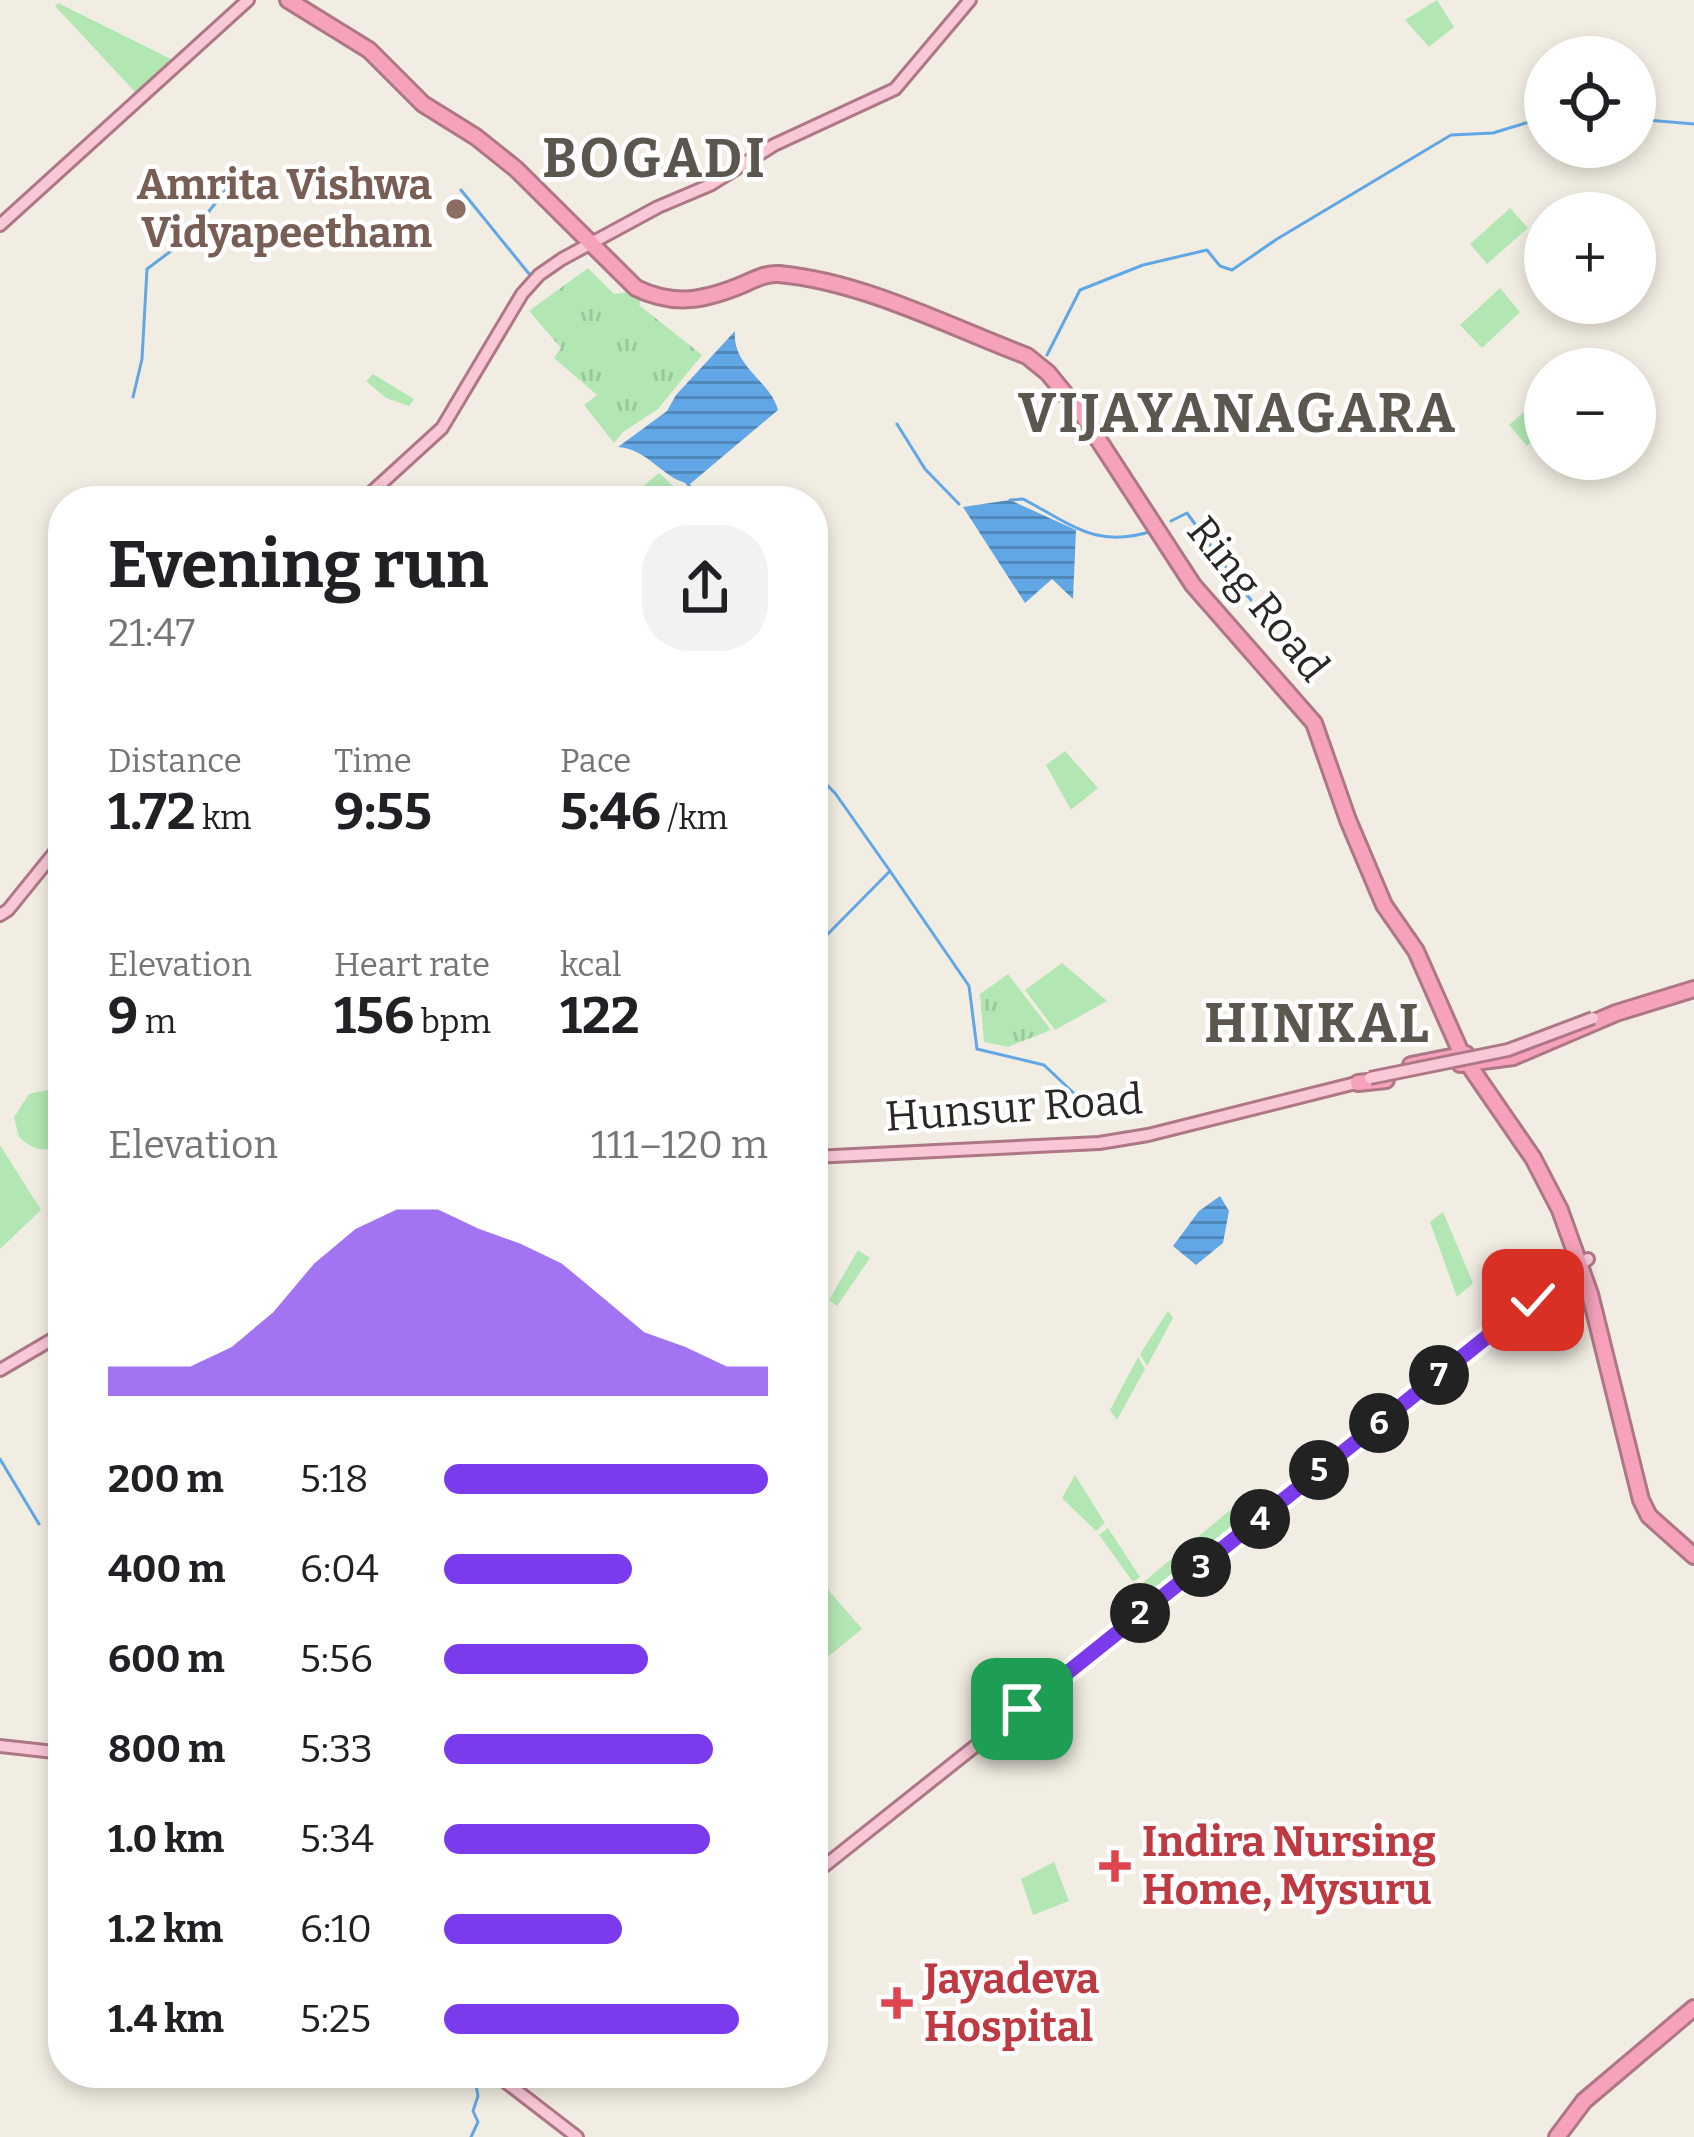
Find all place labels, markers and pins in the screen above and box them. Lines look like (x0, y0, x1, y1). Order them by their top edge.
place label: Amrita Vishwa Vidyapeetham (137, 160, 432, 258)
marker: Amrita Vishwa Vidyapeetham (443, 196, 469, 222)
pin (1482, 1249, 1584, 1351)
pin: 7 (1409, 1345, 1469, 1405)
pin: 6 (1349, 1393, 1409, 1453)
pin: 5 (1289, 1440, 1349, 1500)
pin: 4 (1230, 1489, 1290, 1549)
pin: 3 (1171, 1537, 1231, 1597)
pin: 2 (1110, 1583, 1170, 1643)
pin (971, 1658, 1073, 1760)
place label: Indira Nursing Home, Mysuru (1142, 1817, 1436, 1915)
marker: Indira Nursing Home, Mysuru (1099, 1850, 1131, 1882)
place label: Jayadeva Hospital (922, 1954, 1100, 2052)
marker: Jayadeva Hospital (881, 1987, 913, 2019)

